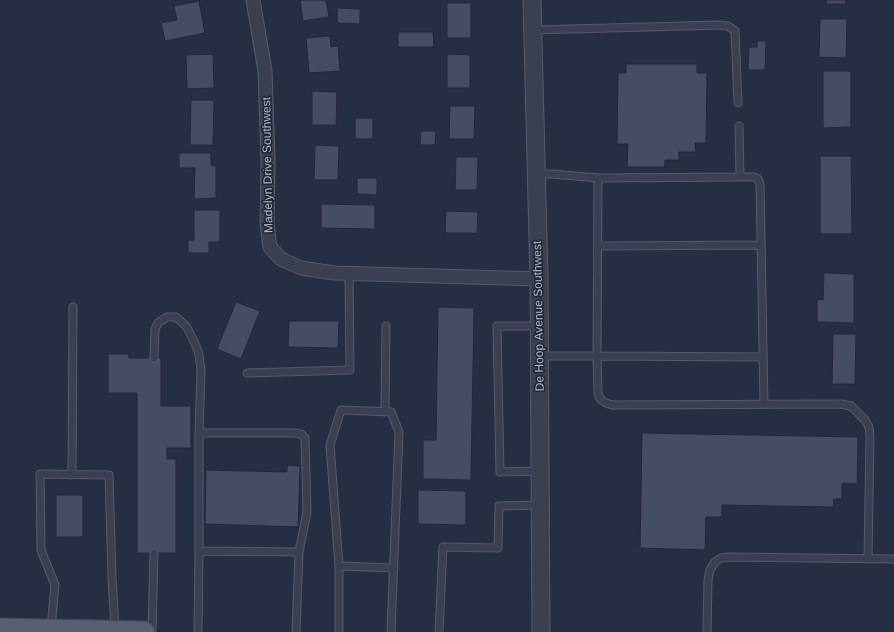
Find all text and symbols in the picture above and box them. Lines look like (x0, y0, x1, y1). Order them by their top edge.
street label: Madelyn Drive Southwest (260, 97, 276, 233)
street label: De Hoop Avenue Southwest (530, 241, 548, 391)

